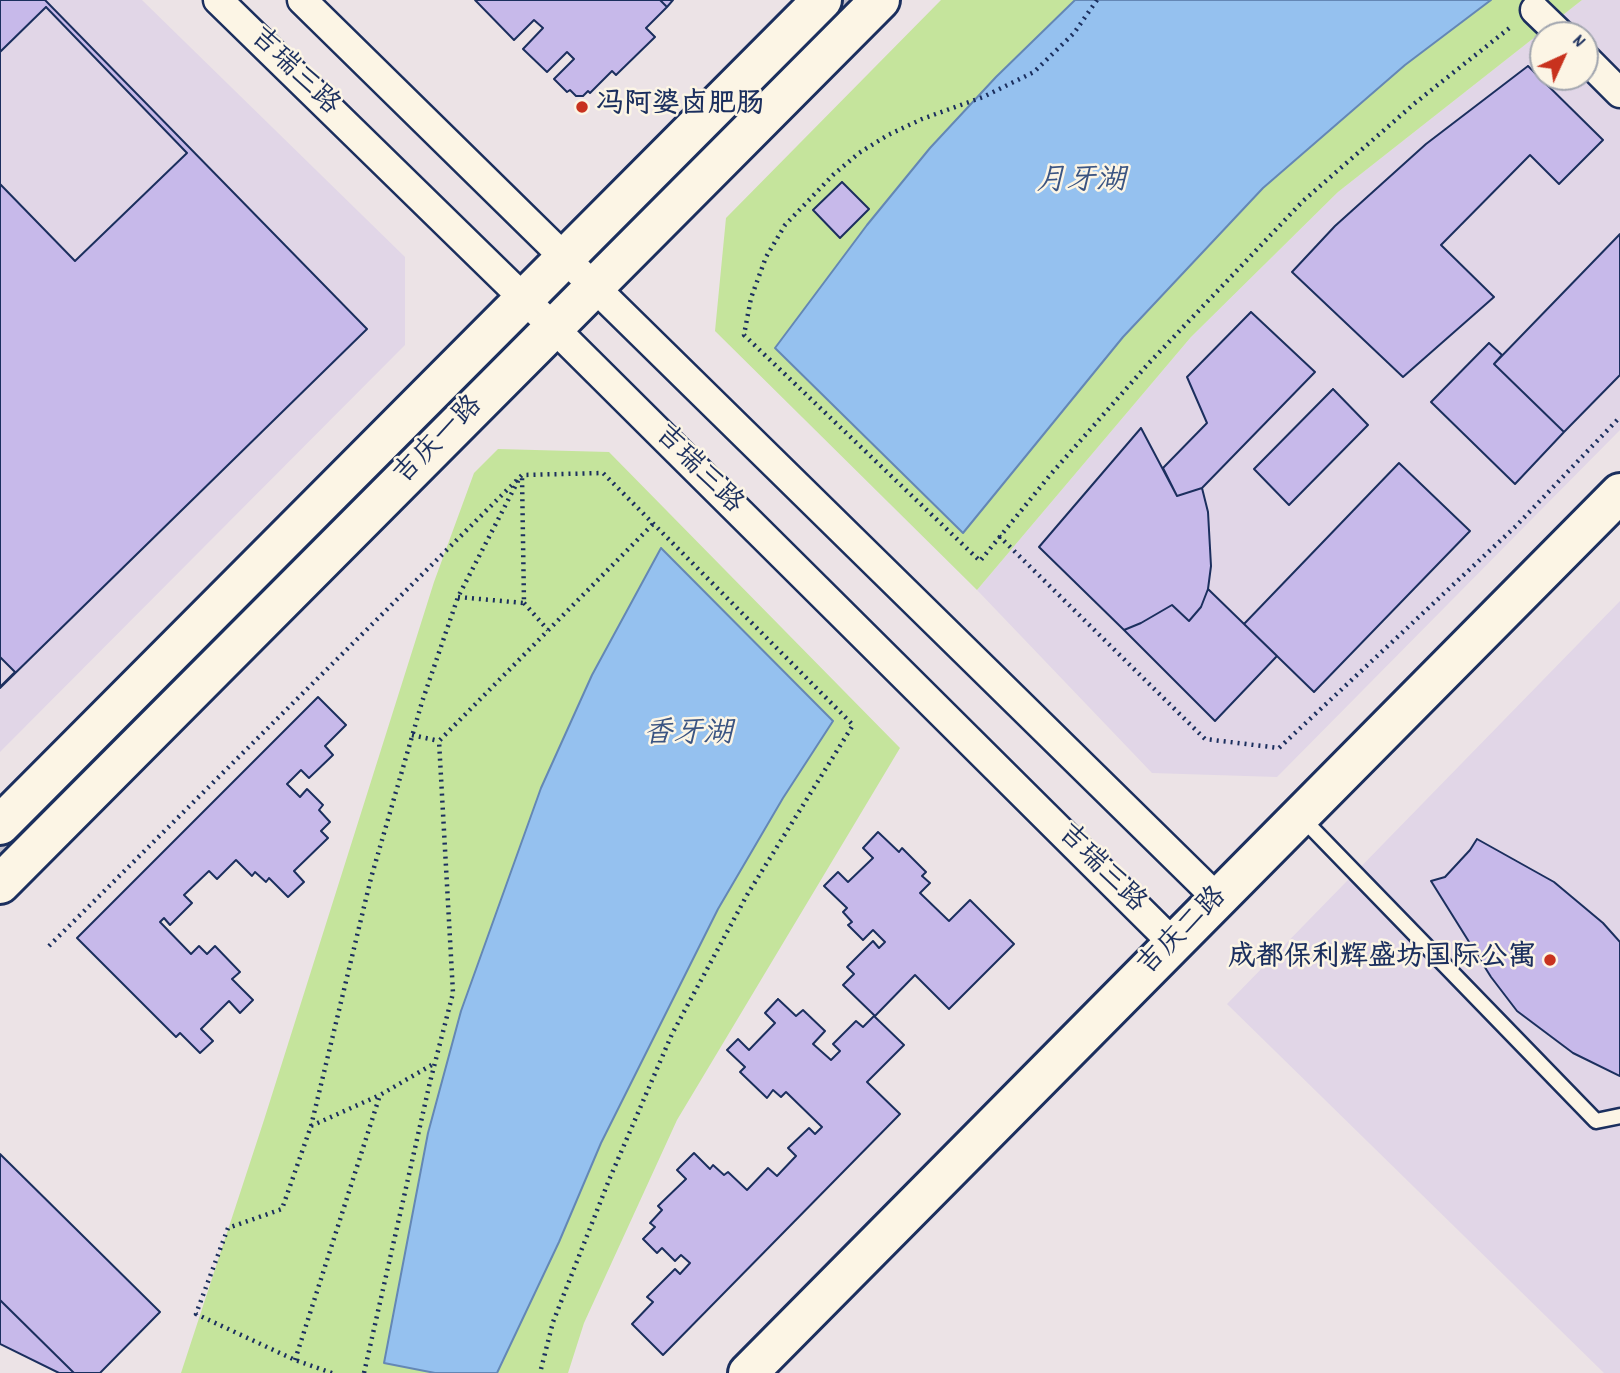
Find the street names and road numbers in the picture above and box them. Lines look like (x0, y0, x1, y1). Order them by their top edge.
street label: 吉瑞三路 (241, 22, 345, 124)
street label: 吉庆一路 (389, 391, 491, 493)
street label: 吉瑞三路 (646, 420, 748, 522)
street label: 吉瑞三路 (1049, 819, 1151, 921)
street label: 吉庆二路 (1133, 882, 1235, 984)

